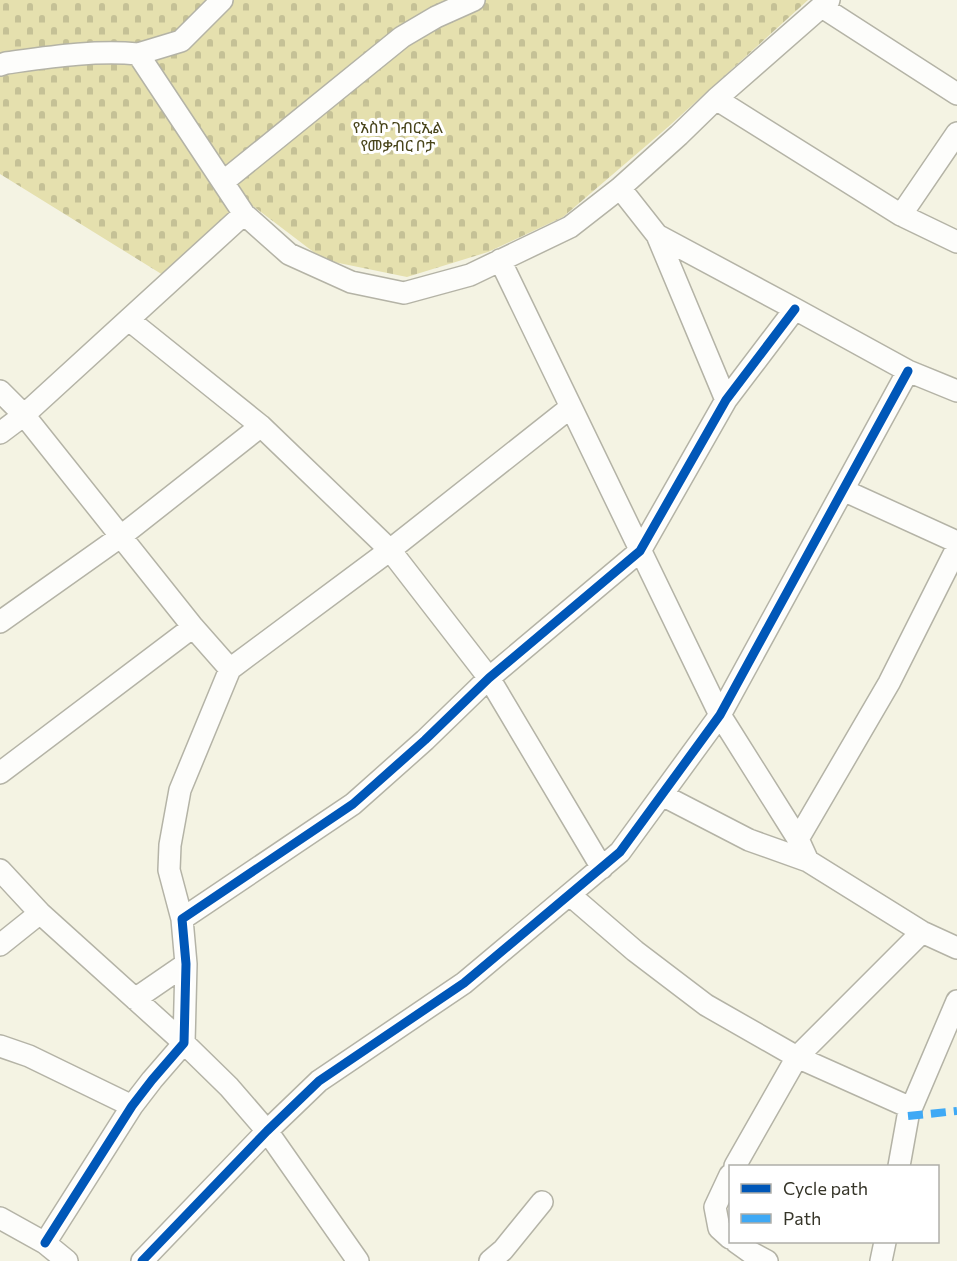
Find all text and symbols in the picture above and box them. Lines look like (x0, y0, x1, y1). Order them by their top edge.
park label: የአስኮ ገብርኢል የመቃብር ቦታ (353, 117, 444, 154)
legend (729, 1165, 939, 1243)
text: Cycle path (783, 1177, 868, 1199)
text: Path (783, 1207, 821, 1229)

